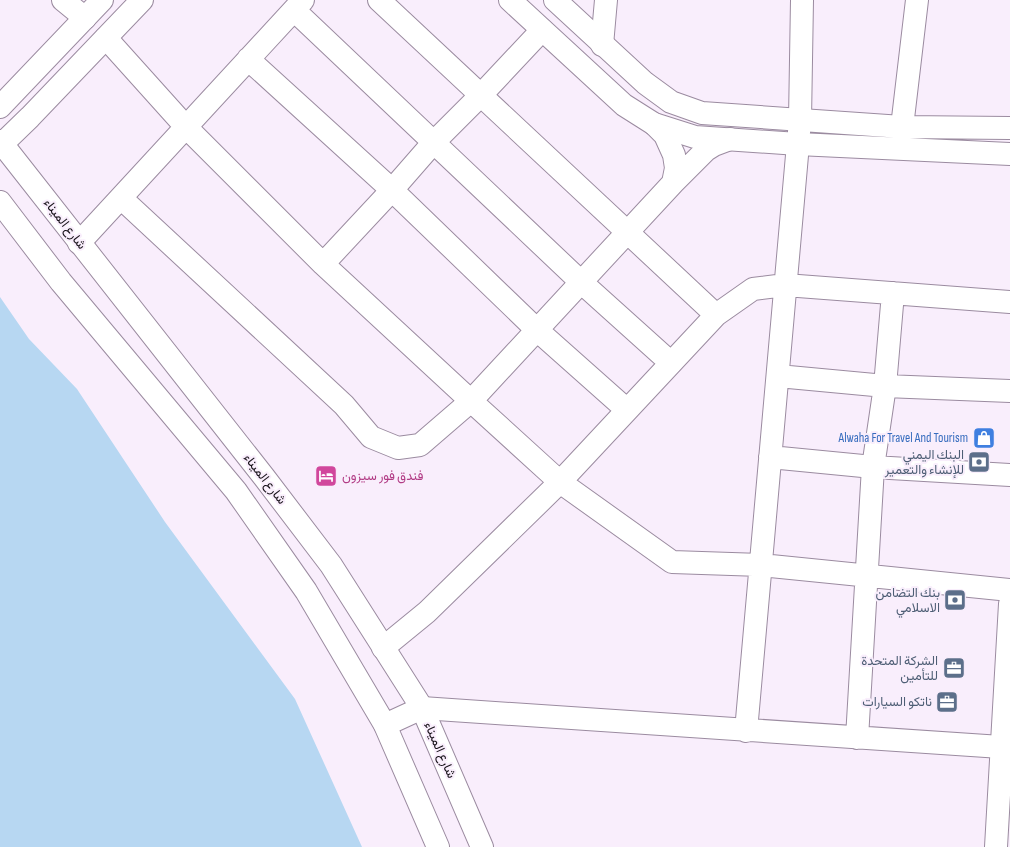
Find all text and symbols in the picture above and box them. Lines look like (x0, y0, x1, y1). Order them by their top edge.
street label: شارع الميناء (39, 195, 90, 253)
shop icon: Alwaha For Travel And Tourism (971, 425, 997, 451)
place label: Alwaha For Travel And Tourism (837, 430, 968, 446)
place label: البنك اليمني للإنشاء والتعمير (884, 447, 964, 479)
bank icon: البنك اليمني للإنشاء والتعمير (966, 449, 992, 475)
street label: شارع الميناء (239, 450, 290, 508)
hotel icon: فندق فور سيزون (313, 463, 339, 489)
place label: فندق فور سيزون (342, 468, 423, 484)
place label: بنك التضامن الاسلامي (876, 585, 940, 618)
bank icon: بنك التضامن الاسلامي (942, 587, 968, 613)
place label: الشركة المتحدة للتأمين (861, 653, 938, 684)
office icon: الشركة المتحدة للتأمين (941, 655, 967, 681)
office icon: ناتكو السيارات (934, 689, 960, 715)
place label: ناتكو السيارات (862, 694, 932, 710)
street label: شارع الميناء (420, 719, 460, 781)

